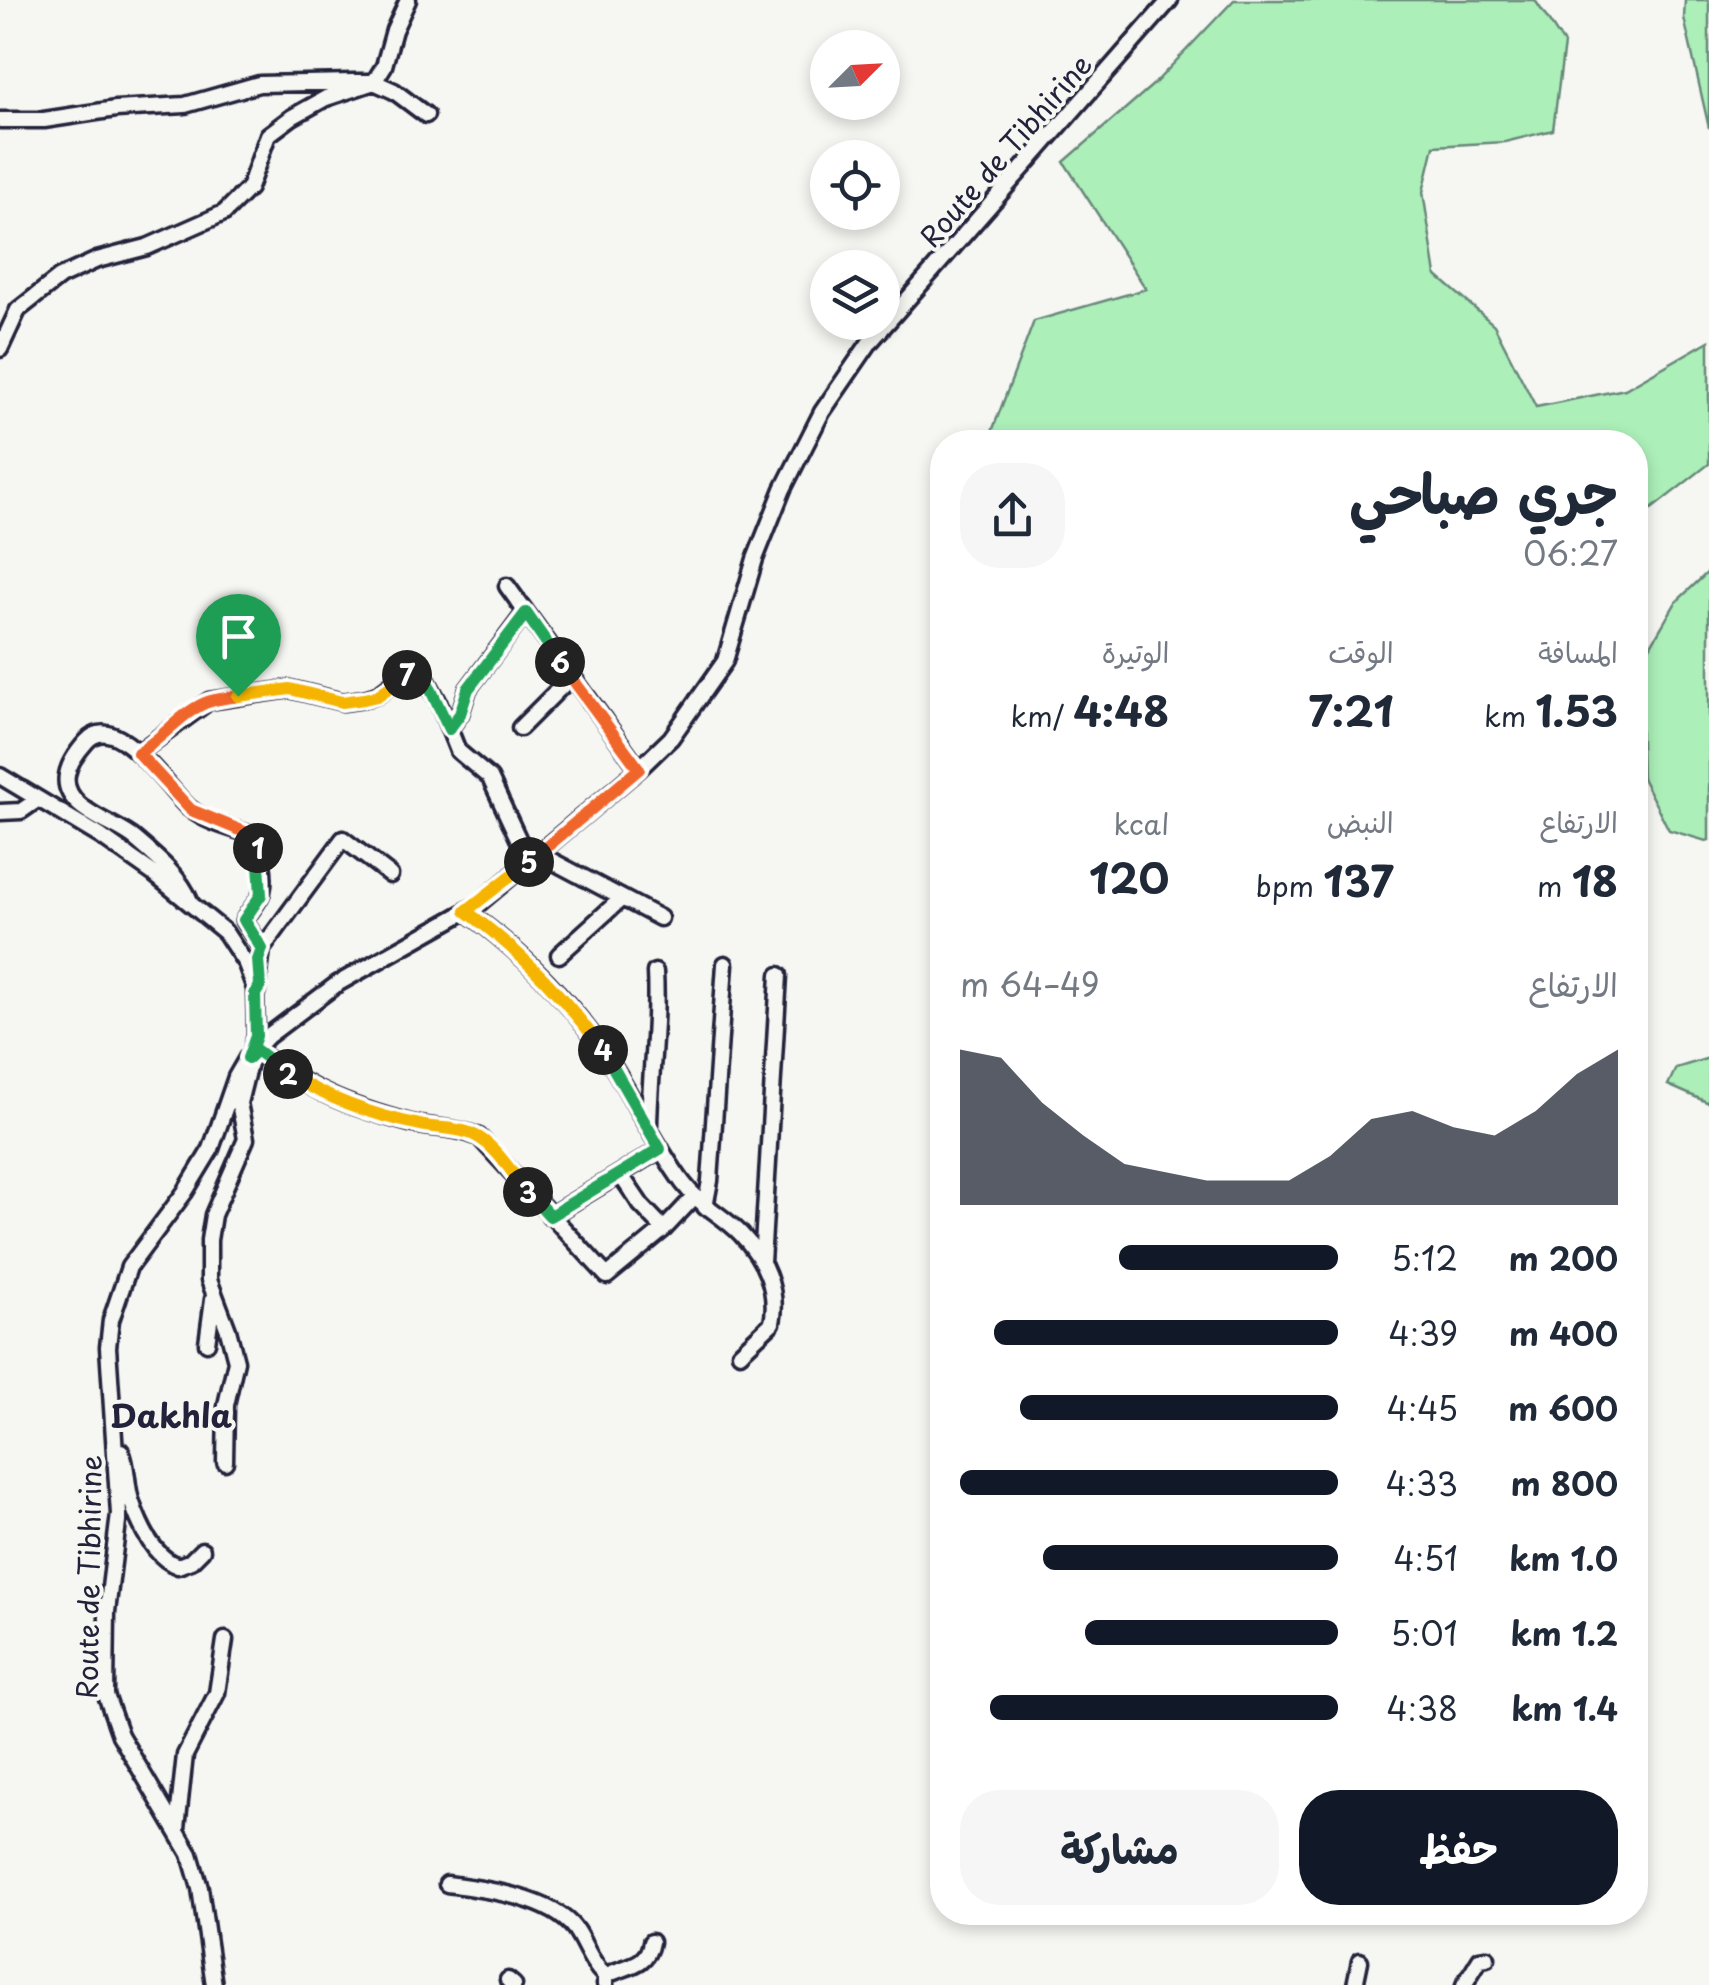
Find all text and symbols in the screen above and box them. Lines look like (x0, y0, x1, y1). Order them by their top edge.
north arrow (810, 30, 900, 120)
map controls (810, 30, 900, 340)
street label: Route de Tibhirine (909, 44, 1101, 256)
button: locate (810, 140, 900, 230)
button: layers (810, 250, 900, 340)
text: جري صباحي (1349, 450, 1618, 533)
button: share (960, 463, 1065, 568)
text: 06:27 (1523, 529, 1618, 577)
pin (196, 594, 281, 697)
icon: arrive (211, 609, 266, 664)
text: الوتيرة (1102, 630, 1169, 673)
text: الوقت (1328, 630, 1394, 673)
text: المسافة (1538, 630, 1618, 673)
pin: 6 (535, 637, 585, 687)
text: 6 (550, 640, 570, 683)
pin: 7 (382, 650, 432, 700)
text: 7 (399, 653, 415, 696)
text: 4:48 (1073, 678, 1169, 741)
text: 7:21 (1308, 678, 1394, 741)
text: 1.53 (1535, 678, 1618, 741)
text: /km (1011, 694, 1073, 737)
text: km (1484, 694, 1535, 737)
text: النبض (1327, 800, 1394, 843)
text: الارتفاع (1539, 800, 1618, 843)
text: kcal (1113, 802, 1169, 845)
pin: 1 (233, 823, 283, 873)
text: 1 (251, 826, 265, 869)
pin: 5 (504, 837, 554, 887)
text: 5 (520, 840, 538, 883)
text: 120 (1089, 845, 1169, 908)
text: 137 (1323, 848, 1394, 911)
text: 18 (1572, 848, 1618, 911)
text: bpm (1256, 864, 1323, 907)
text: m (1537, 864, 1572, 907)
text: 49–64 m (960, 960, 1099, 1008)
text: الارتفاع (1528, 960, 1618, 1008)
pin: 4 (578, 1025, 628, 1075)
text: 4 (593, 1028, 613, 1071)
pin: 2 (263, 1049, 313, 1099)
text: 2 (278, 1052, 298, 1095)
pin: 3 (503, 1167, 553, 1217)
text: 3 (519, 1170, 537, 1213)
text: 5:12 (1391, 1234, 1458, 1282)
text: 200 m (1509, 1234, 1618, 1282)
text: 4:39 (1389, 1309, 1458, 1357)
text: 400 m (1509, 1309, 1618, 1357)
text: 4:45 (1387, 1384, 1458, 1432)
text: 600 m (1508, 1384, 1618, 1432)
district label: Dakhla (110, 1391, 233, 1439)
street label: Route de Tibhirine (64, 1455, 112, 1699)
text: 4:33 (1386, 1459, 1458, 1507)
text: 800 m (1511, 1459, 1618, 1507)
text: 4:51 (1394, 1534, 1458, 1582)
text: 1.0 km (1509, 1534, 1618, 1582)
text: 5:01 (1391, 1609, 1458, 1657)
text: 1.2 km (1511, 1609, 1618, 1657)
text: 4:38 (1387, 1684, 1458, 1732)
text: 1.4 km (1512, 1684, 1618, 1732)
button: مشاركة (960, 1790, 1279, 1905)
button: حفظ (1299, 1790, 1618, 1905)

